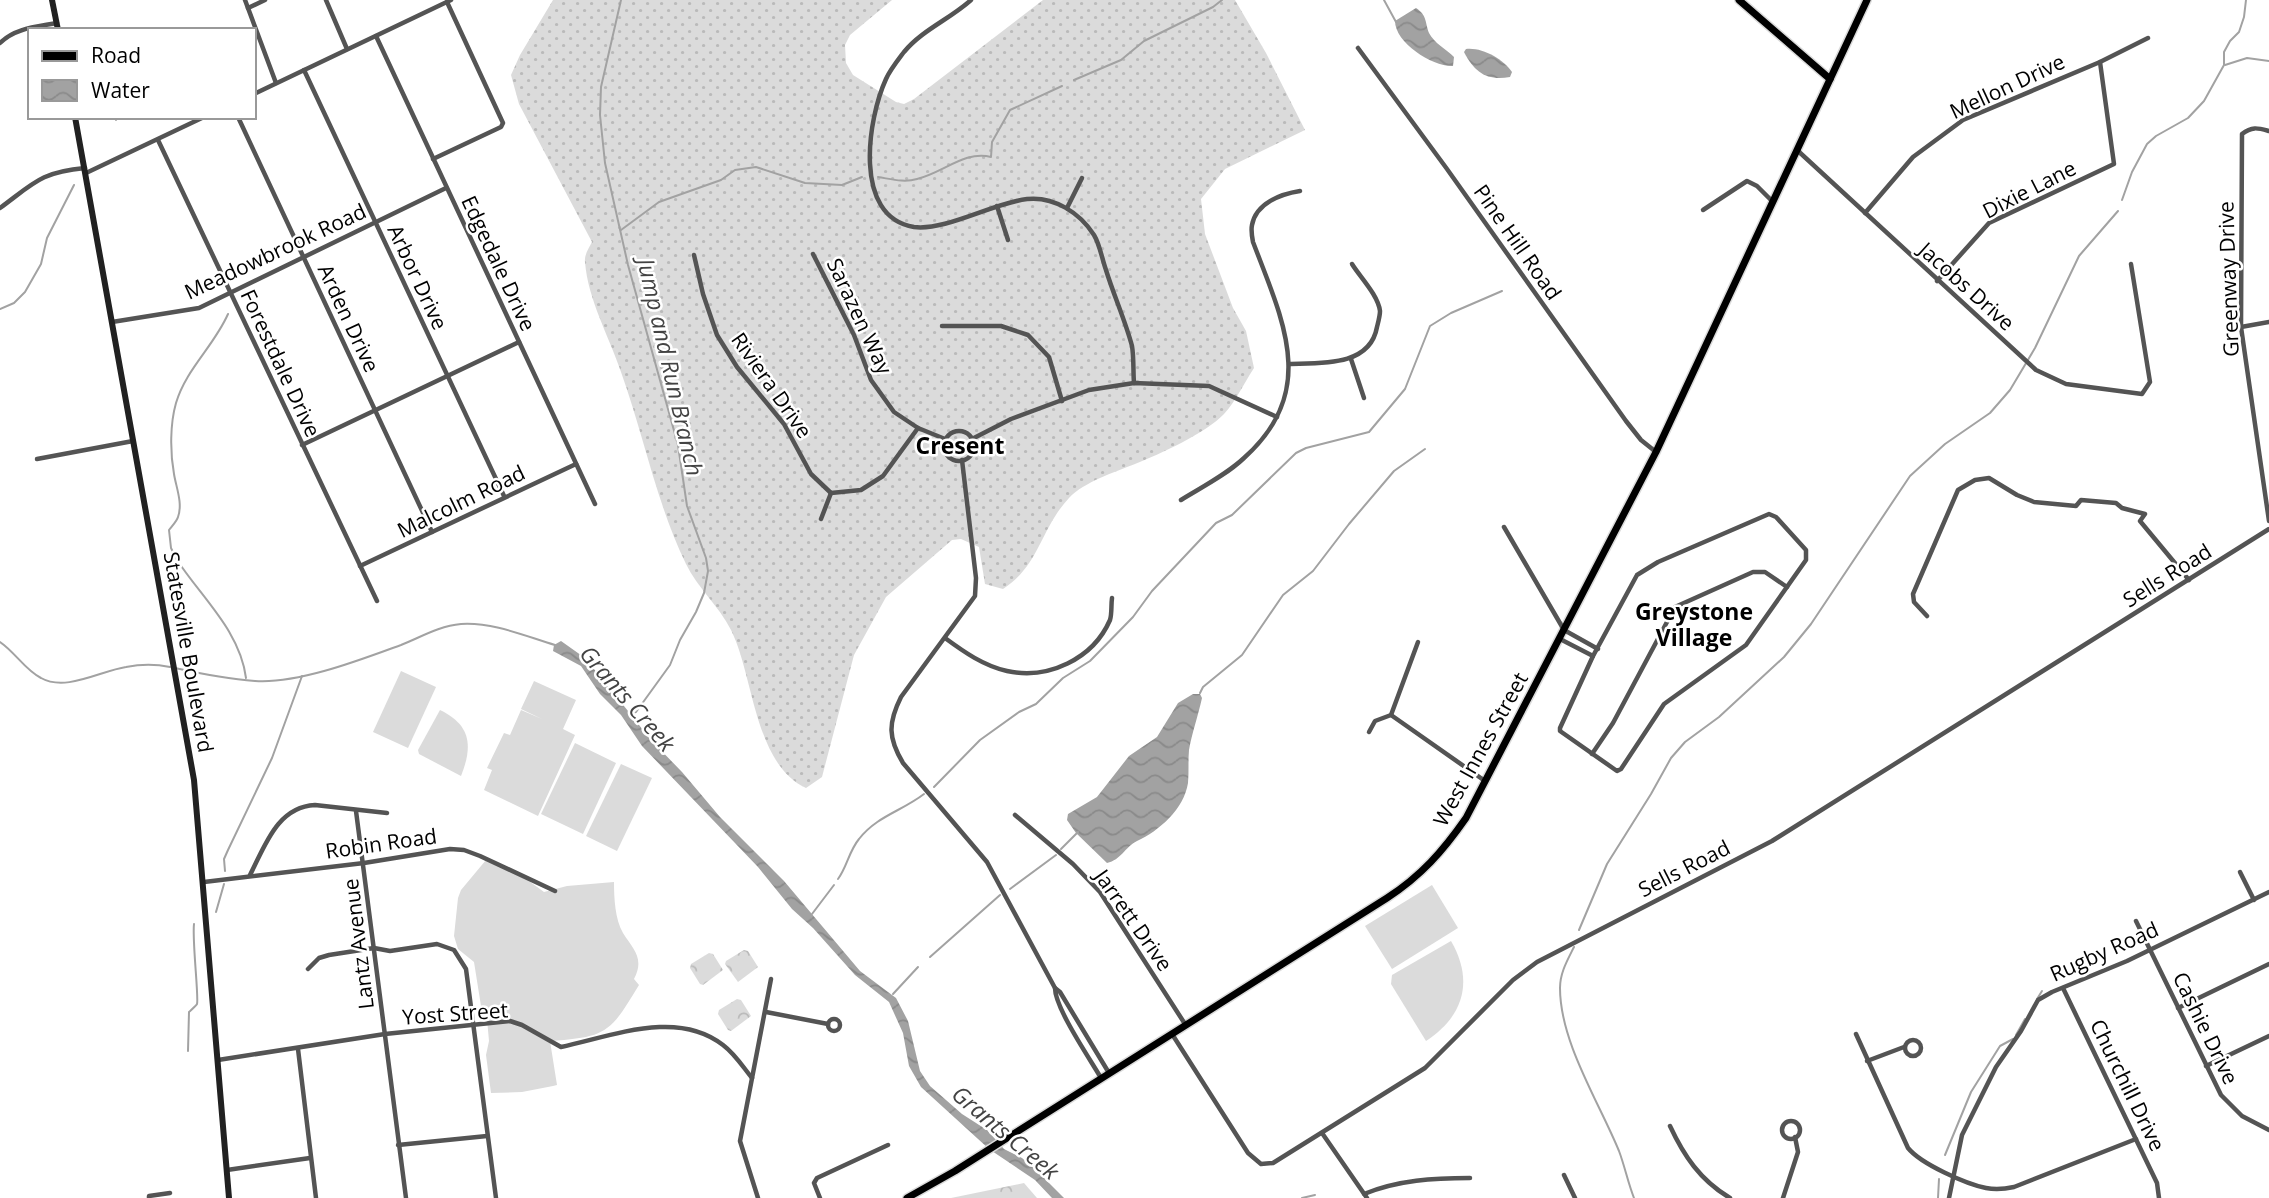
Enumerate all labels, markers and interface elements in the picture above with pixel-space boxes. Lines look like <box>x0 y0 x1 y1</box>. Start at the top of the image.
legend <box>28 28 256 119</box>
text: Road <box>91 41 141 69</box>
street label: Mellon Drive <box>1945 47 2069 125</box>
text: Water <box>91 76 150 104</box>
street label: Dixie Lane <box>1977 154 2081 224</box>
street label: Pine Hill Road <box>1468 179 1568 305</box>
street label: Edgedale Drive <box>455 191 543 335</box>
street label: Meadowbrook Road <box>180 197 370 305</box>
street label: Greenway Drive <box>2211 201 2245 357</box>
street label: Arbor Drive <box>381 220 455 334</box>
street label: Jacobs Drive <box>1912 234 2021 336</box>
water label: Jump and Run Branch <box>629 251 712 479</box>
street label: Sarazen Way <box>821 253 899 379</box>
street label: Arden Drive <box>312 259 386 377</box>
street label: Forestdale Drive <box>235 285 327 441</box>
street label: Riviera Drive <box>725 327 819 443</box>
district label: Cresent <box>916 429 1004 461</box>
street label: Malcolm Road <box>392 458 530 544</box>
street label: Sells Road <box>2117 537 2217 613</box>
street label: Statesville Boulevard <box>158 549 220 755</box>
district label: Greystone Village <box>1635 595 1753 653</box>
water label: Grants Creek <box>573 638 684 759</box>
street label: West Innes Street <box>1426 667 1534 831</box>
street label: Robin Road <box>323 821 439 865</box>
street label: Sells Road <box>1633 833 1735 903</box>
street label: Jarrett Drive <box>1088 862 1179 976</box>
street label: Lantz Avenue <box>336 877 380 1011</box>
street label: Rugby Road <box>2045 915 2163 987</box>
street label: Cashie Drive <box>2167 967 2245 1089</box>
street label: Yost Street <box>401 995 509 1031</box>
street label: Churchill Drive <box>2084 1014 2172 1156</box>
water label: Grants Creek <box>945 1078 1067 1187</box>

